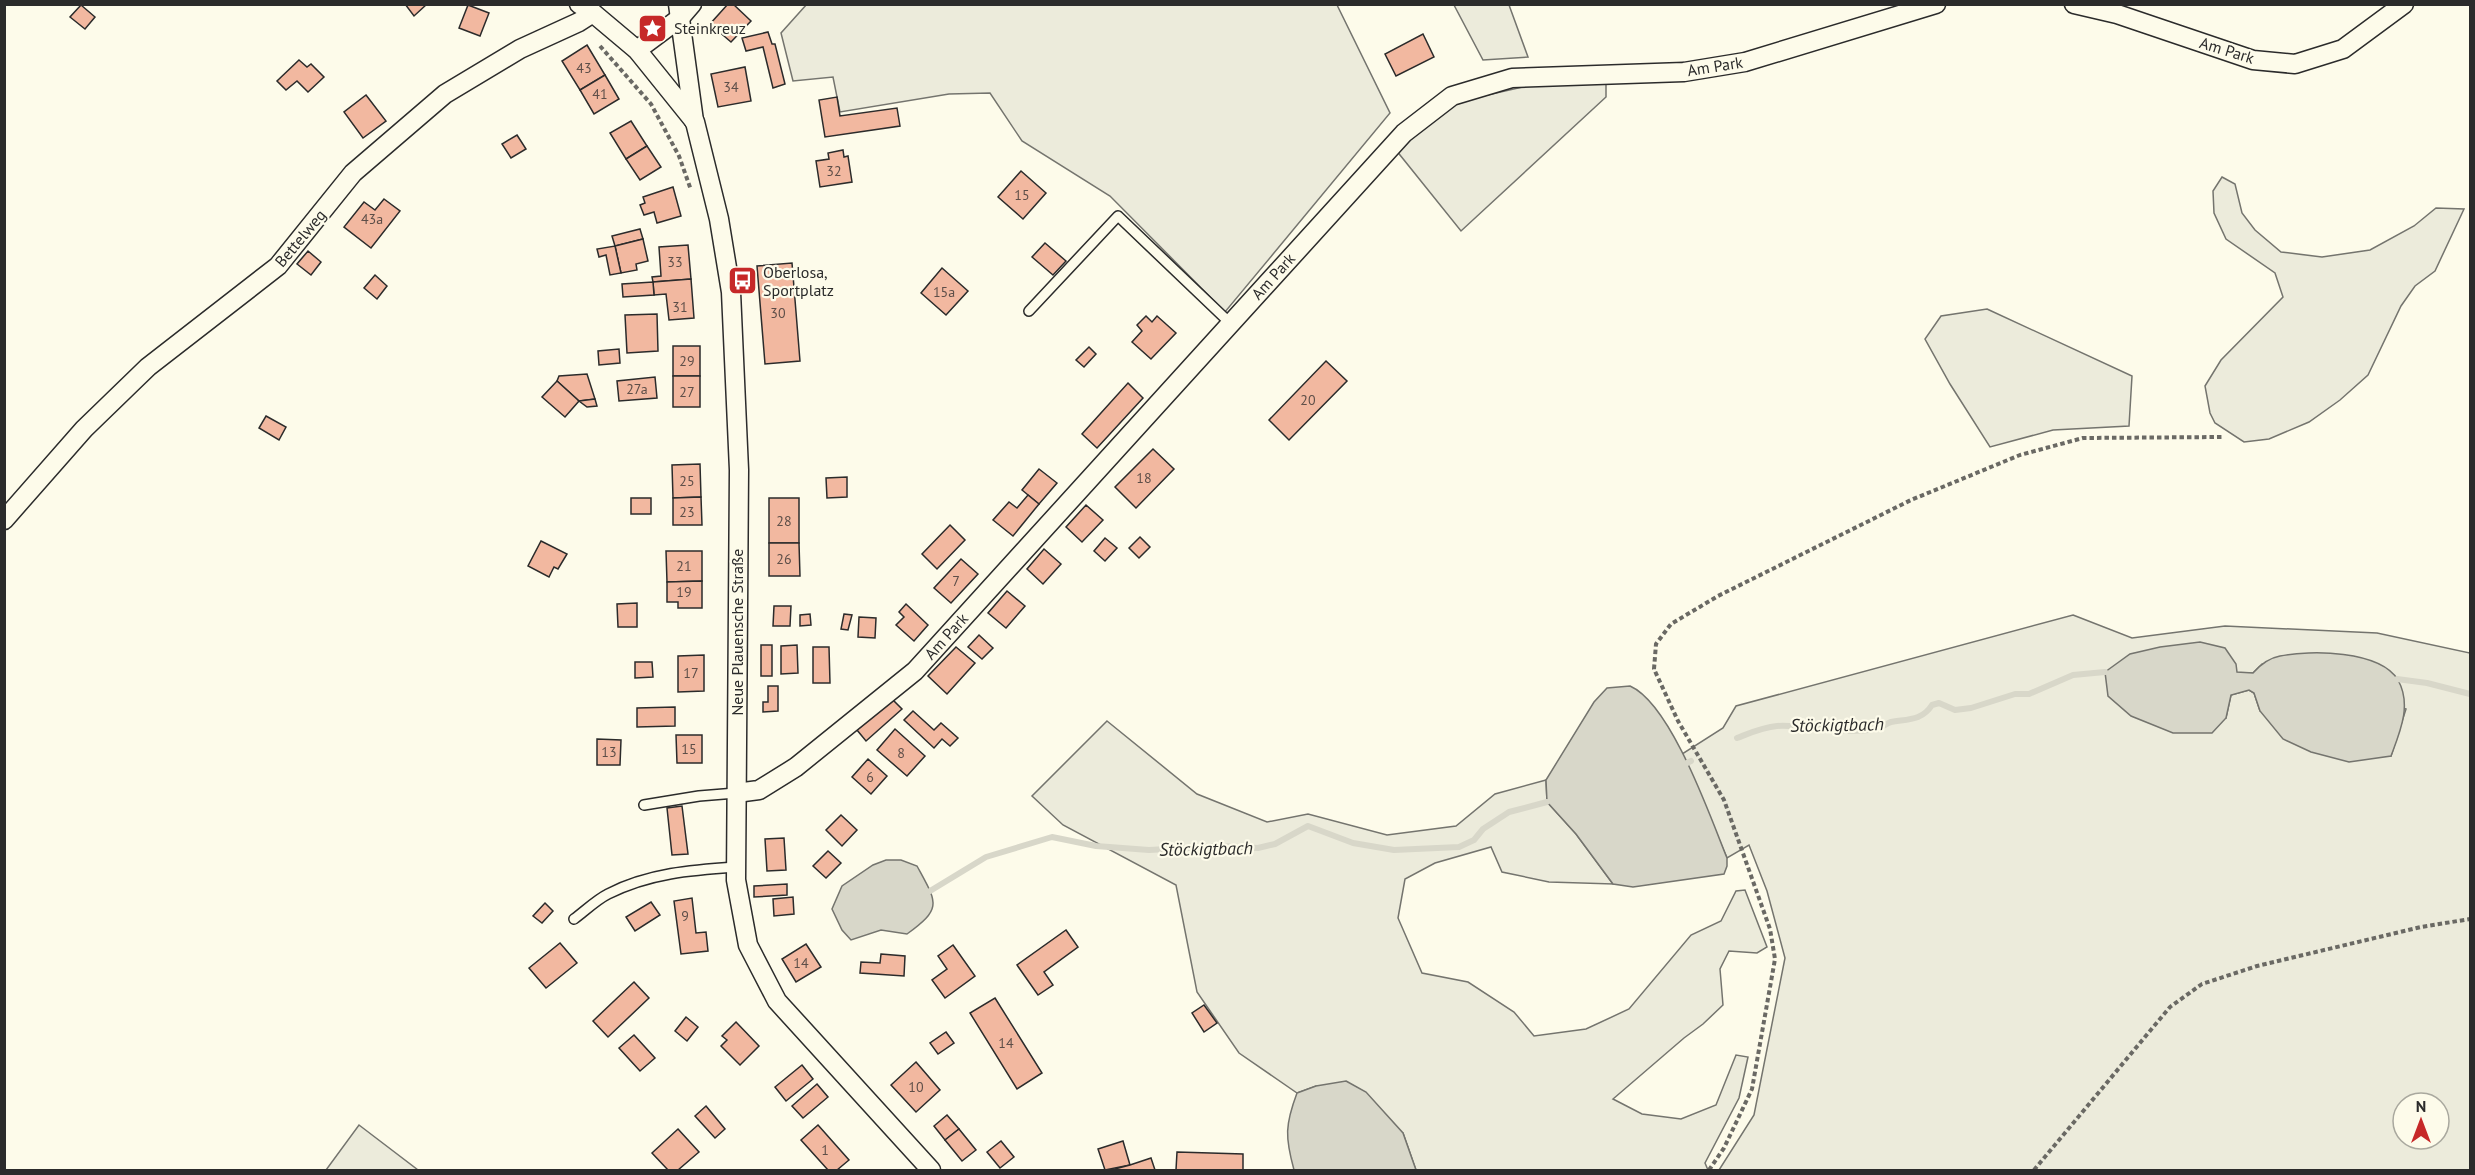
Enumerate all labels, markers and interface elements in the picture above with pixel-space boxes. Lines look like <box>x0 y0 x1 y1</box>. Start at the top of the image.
place icon: Steinkreuz <box>637 12 669 44</box>
place label: Steinkreuz <box>674 18 746 38</box>
street label: Am Park <box>2197 32 2257 68</box>
street label: Am Park <box>1686 52 1745 80</box>
house number: 43 <box>576 59 592 77</box>
house number: 34 <box>723 78 739 96</box>
house number: 41 <box>592 85 608 103</box>
house number: 32 <box>826 162 842 180</box>
house number: 15 <box>1014 186 1030 204</box>
street label: Bettelweg <box>270 205 330 271</box>
house number: 43a <box>361 210 383 228</box>
street label: Am Park <box>1247 248 1299 304</box>
house number: 33 <box>667 253 683 271</box>
place label: Oberlosa, Sportplatz <box>763 262 834 300</box>
bus stop icon: Oberlosa, Sportplatz <box>726 265 758 297</box>
house number: 15a <box>933 283 955 301</box>
house number: 31 <box>672 298 688 316</box>
house number: 30 <box>770 304 786 322</box>
house number: 29 <box>679 352 695 370</box>
house number: 27a <box>626 380 648 398</box>
house number: 27 <box>679 383 695 401</box>
house number: 20 <box>1300 391 1316 409</box>
house number: 18 <box>1136 469 1152 487</box>
house number: 25 <box>679 472 695 490</box>
house number: 23 <box>679 503 695 521</box>
house number: 28 <box>776 512 792 530</box>
street label: Neue Plauensche Straße <box>727 549 747 715</box>
house number: 26 <box>776 550 792 568</box>
house number: 21 <box>676 557 692 575</box>
house number: 7 <box>952 572 960 590</box>
house number: 19 <box>676 583 692 601</box>
street label: Am Park <box>920 608 972 664</box>
house number: 17 <box>683 664 699 682</box>
water label: Stöckigtbach <box>1790 712 1884 737</box>
house number: 15 <box>681 740 697 758</box>
house number: 13 <box>601 743 617 761</box>
house number: 8 <box>897 744 905 762</box>
house number: 6 <box>866 768 874 786</box>
water label: Stöckigtbach <box>1159 836 1253 861</box>
house number: 9 <box>681 907 689 925</box>
house number: 14 <box>793 954 809 972</box>
house number: 14 <box>998 1034 1014 1052</box>
house number: 10 <box>908 1078 924 1096</box>
north arrow <box>2391 1091 2451 1151</box>
text: N <box>2416 1096 2426 1116</box>
house number: 1 <box>821 1141 829 1159</box>

